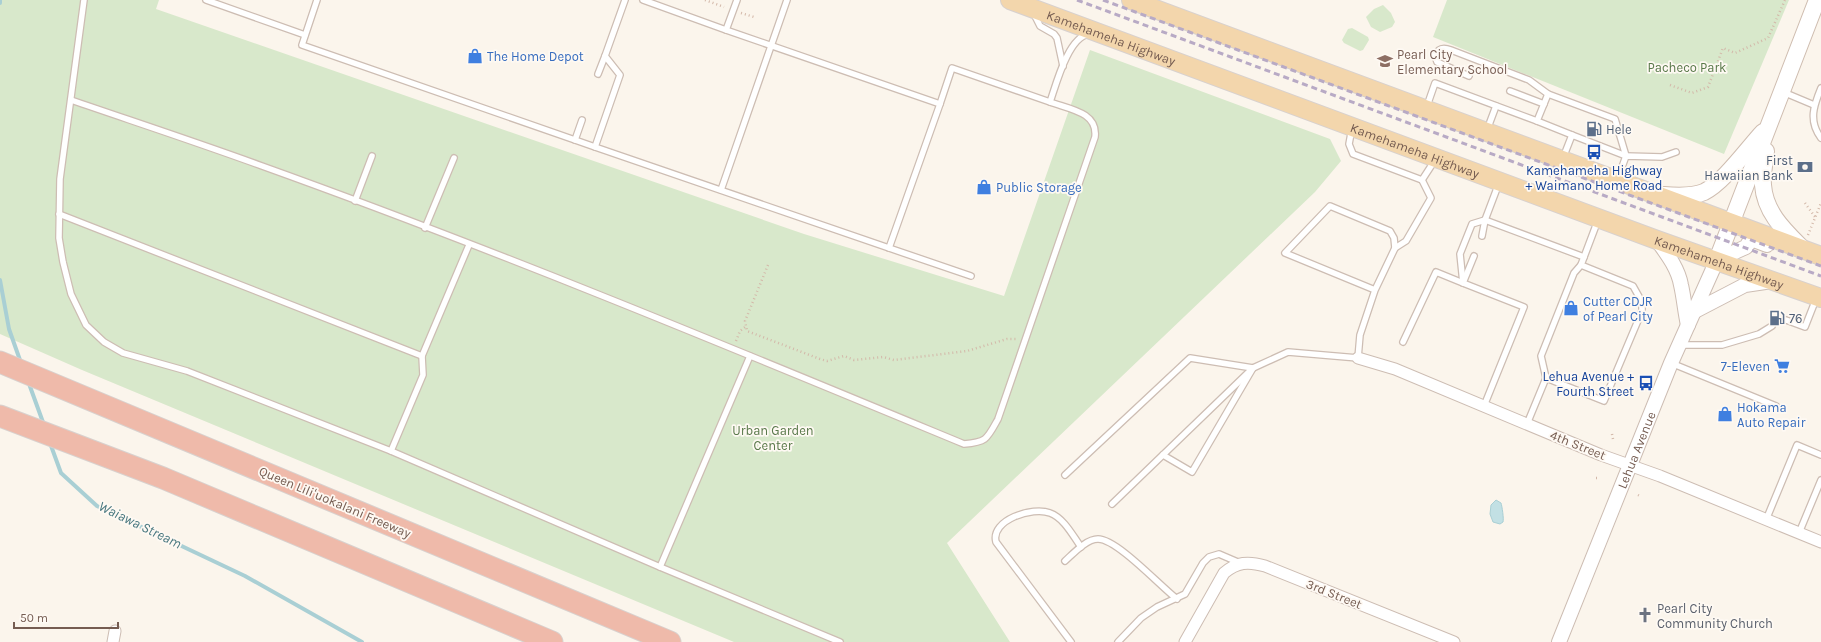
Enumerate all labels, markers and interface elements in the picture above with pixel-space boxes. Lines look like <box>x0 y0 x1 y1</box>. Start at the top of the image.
street label: Kamehameha Highway <box>1045 7 1178 68</box>
shop icon: The Home Depot <box>466 47 484 65</box>
place label: Pearl City Elementary School <box>1397 47 1507 77</box>
place label: The Home Depot <box>487 49 584 64</box>
school or university icon: Pearl City Elementary School <box>1376 52 1394 70</box>
park label: Pacheco Park <box>1648 60 1726 75</box>
street label: Kamehameha Highway <box>1348 119 1482 181</box>
fuel station icon: Hele <box>1585 120 1603 138</box>
place label: Hele <box>1606 122 1632 137</box>
bus stop icon: Kamehameha Highway + Waimano Home Road <box>1585 143 1603 161</box>
place label: First Hawaiian Bank <box>1704 153 1793 183</box>
bank icon: First Hawaiian Bank <box>1796 158 1814 176</box>
place label: Kamehameha Highway + Waimano Home Road <box>1525 163 1663 193</box>
shop icon: Public Storage <box>975 178 993 196</box>
place label: Public Storage <box>996 180 1082 195</box>
street label: Kamehameha Highway <box>1652 232 1786 292</box>
place label: Cutter CDJR of Pearl City <box>1583 294 1653 324</box>
shop icon: Cutter CDJR of Pearl City <box>1562 299 1580 317</box>
fuel station icon: 76 <box>1768 309 1786 327</box>
place label: 76 <box>1789 311 1803 326</box>
supermarket icon: 7-Eleven <box>1773 357 1791 375</box>
place label: 7-Eleven <box>1721 359 1770 374</box>
place label: Lehua Avenue + Fourth Street <box>1543 369 1634 399</box>
bus stop icon: Lehua Avenue + Fourth Street <box>1637 374 1655 392</box>
place label: Hokama Auto Repair <box>1737 400 1806 430</box>
shop icon: Hokama Auto Repair <box>1716 405 1734 423</box>
street label: Lehua Avenue <box>1614 409 1658 491</box>
park label: Urban Garden Center <box>732 423 814 453</box>
street label: 4th Street <box>1548 427 1608 463</box>
street label: Queen Liliʻuokalani Freeway <box>257 463 413 541</box>
water label: Waiawa Stream <box>96 498 185 553</box>
street label: 3rd Street <box>1304 576 1364 612</box>
place label: Pearl City Community Church <box>1657 601 1773 631</box>
scale bar <box>14 604 118 630</box>
church icon: Pearl City Community Church <box>1636 606 1654 624</box>
text: 50 m <box>20 611 48 625</box>

